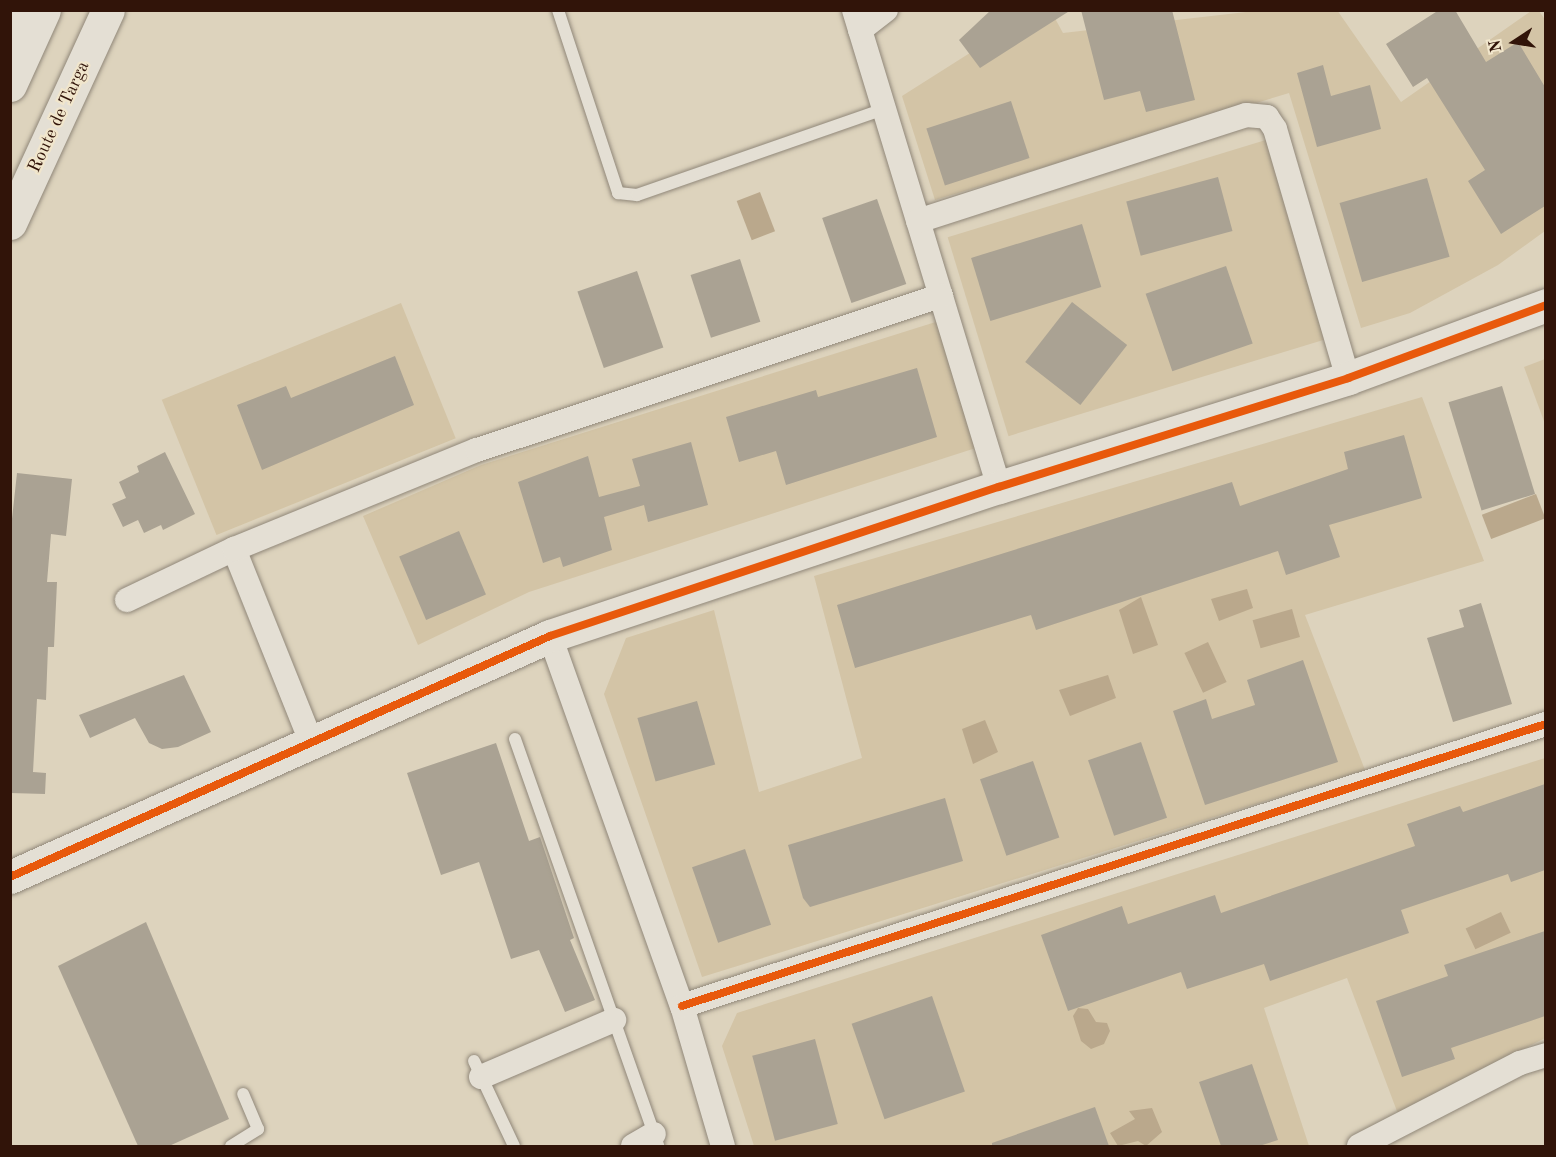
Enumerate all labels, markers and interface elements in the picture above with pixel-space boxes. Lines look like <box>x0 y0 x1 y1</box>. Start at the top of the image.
north arrow <box>1484 12 1544 72</box>
text: N <box>1487 38 1505 53</box>
street label: Route de Targa <box>24 58 94 176</box>

